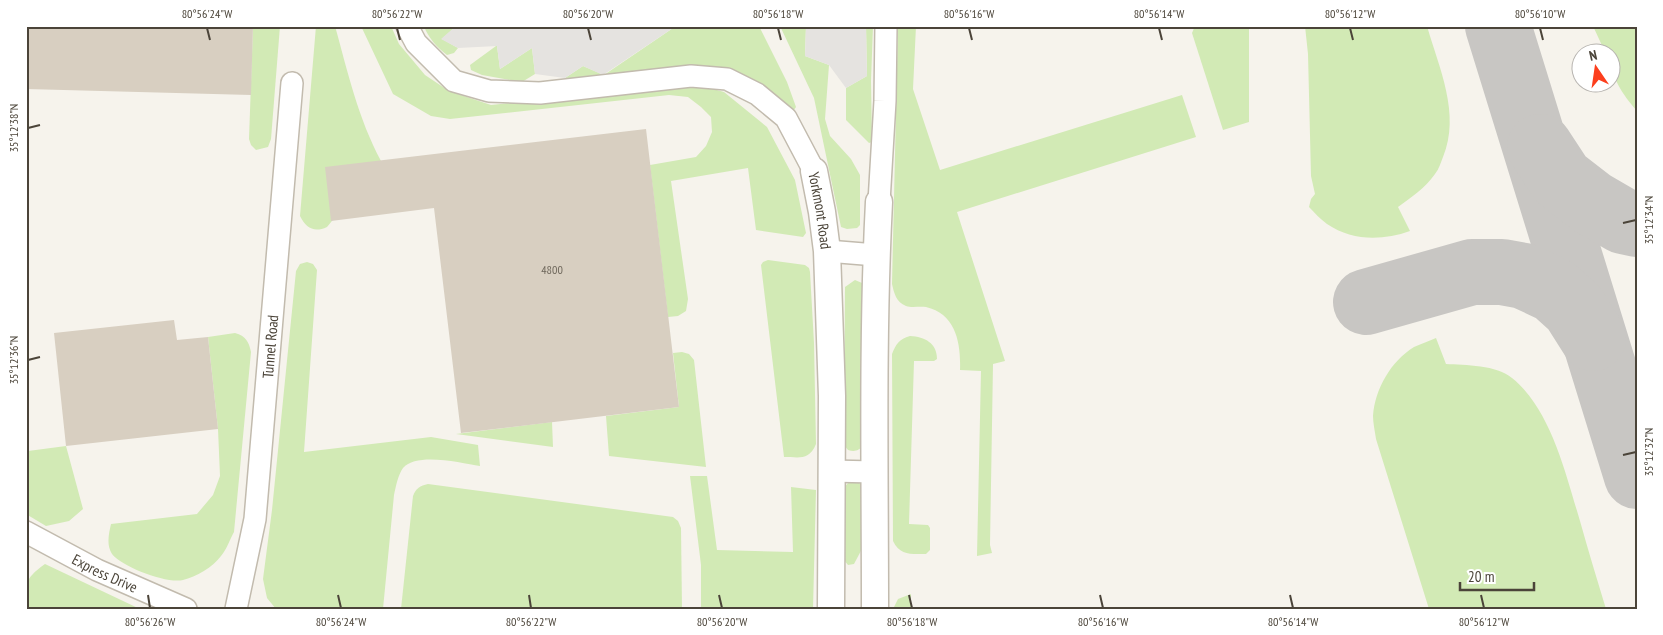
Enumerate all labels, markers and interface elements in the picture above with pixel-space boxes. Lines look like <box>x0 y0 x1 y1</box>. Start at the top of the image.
text: 80°56'24"W <box>182 6 232 21</box>
text: 80°56'22"W <box>372 6 422 21</box>
text: 80°56'20"W <box>563 6 613 21</box>
text: 80°56'18"W <box>753 6 803 21</box>
text: 80°56'16"W <box>944 6 994 21</box>
text: 80°56'14"W <box>1134 6 1184 21</box>
text: 80°56'12"W <box>1325 6 1375 21</box>
text: 80°56'10"W <box>1515 6 1565 21</box>
north arrow <box>1570 42 1620 92</box>
text: N <box>1587 46 1599 65</box>
text: 35°12'38"N <box>6 104 21 152</box>
street label: Yorkmont Road <box>805 170 836 250</box>
text: 35°12'34"N <box>1641 196 1656 244</box>
house number: 4800 <box>541 262 563 277</box>
street label: Tunnel Road <box>257 314 282 379</box>
text: 35°12'36"N <box>6 336 21 384</box>
text: 35°12'32"N <box>1641 428 1656 476</box>
street label: Express Drive <box>69 549 141 596</box>
scale bar <box>1460 560 1534 592</box>
text: 20 m <box>1468 567 1494 586</box>
text: 80°56'26"W <box>125 614 175 629</box>
text: 80°56'24"W <box>316 614 366 629</box>
text: 80°56'22"W <box>506 614 556 629</box>
text: 80°56'20"W <box>697 614 747 629</box>
text: 80°56'18"W <box>887 614 937 629</box>
text: 80°56'16"W <box>1078 614 1128 629</box>
text: 80°56'14"W <box>1268 614 1318 629</box>
text: 80°56'12"W <box>1459 614 1509 629</box>

